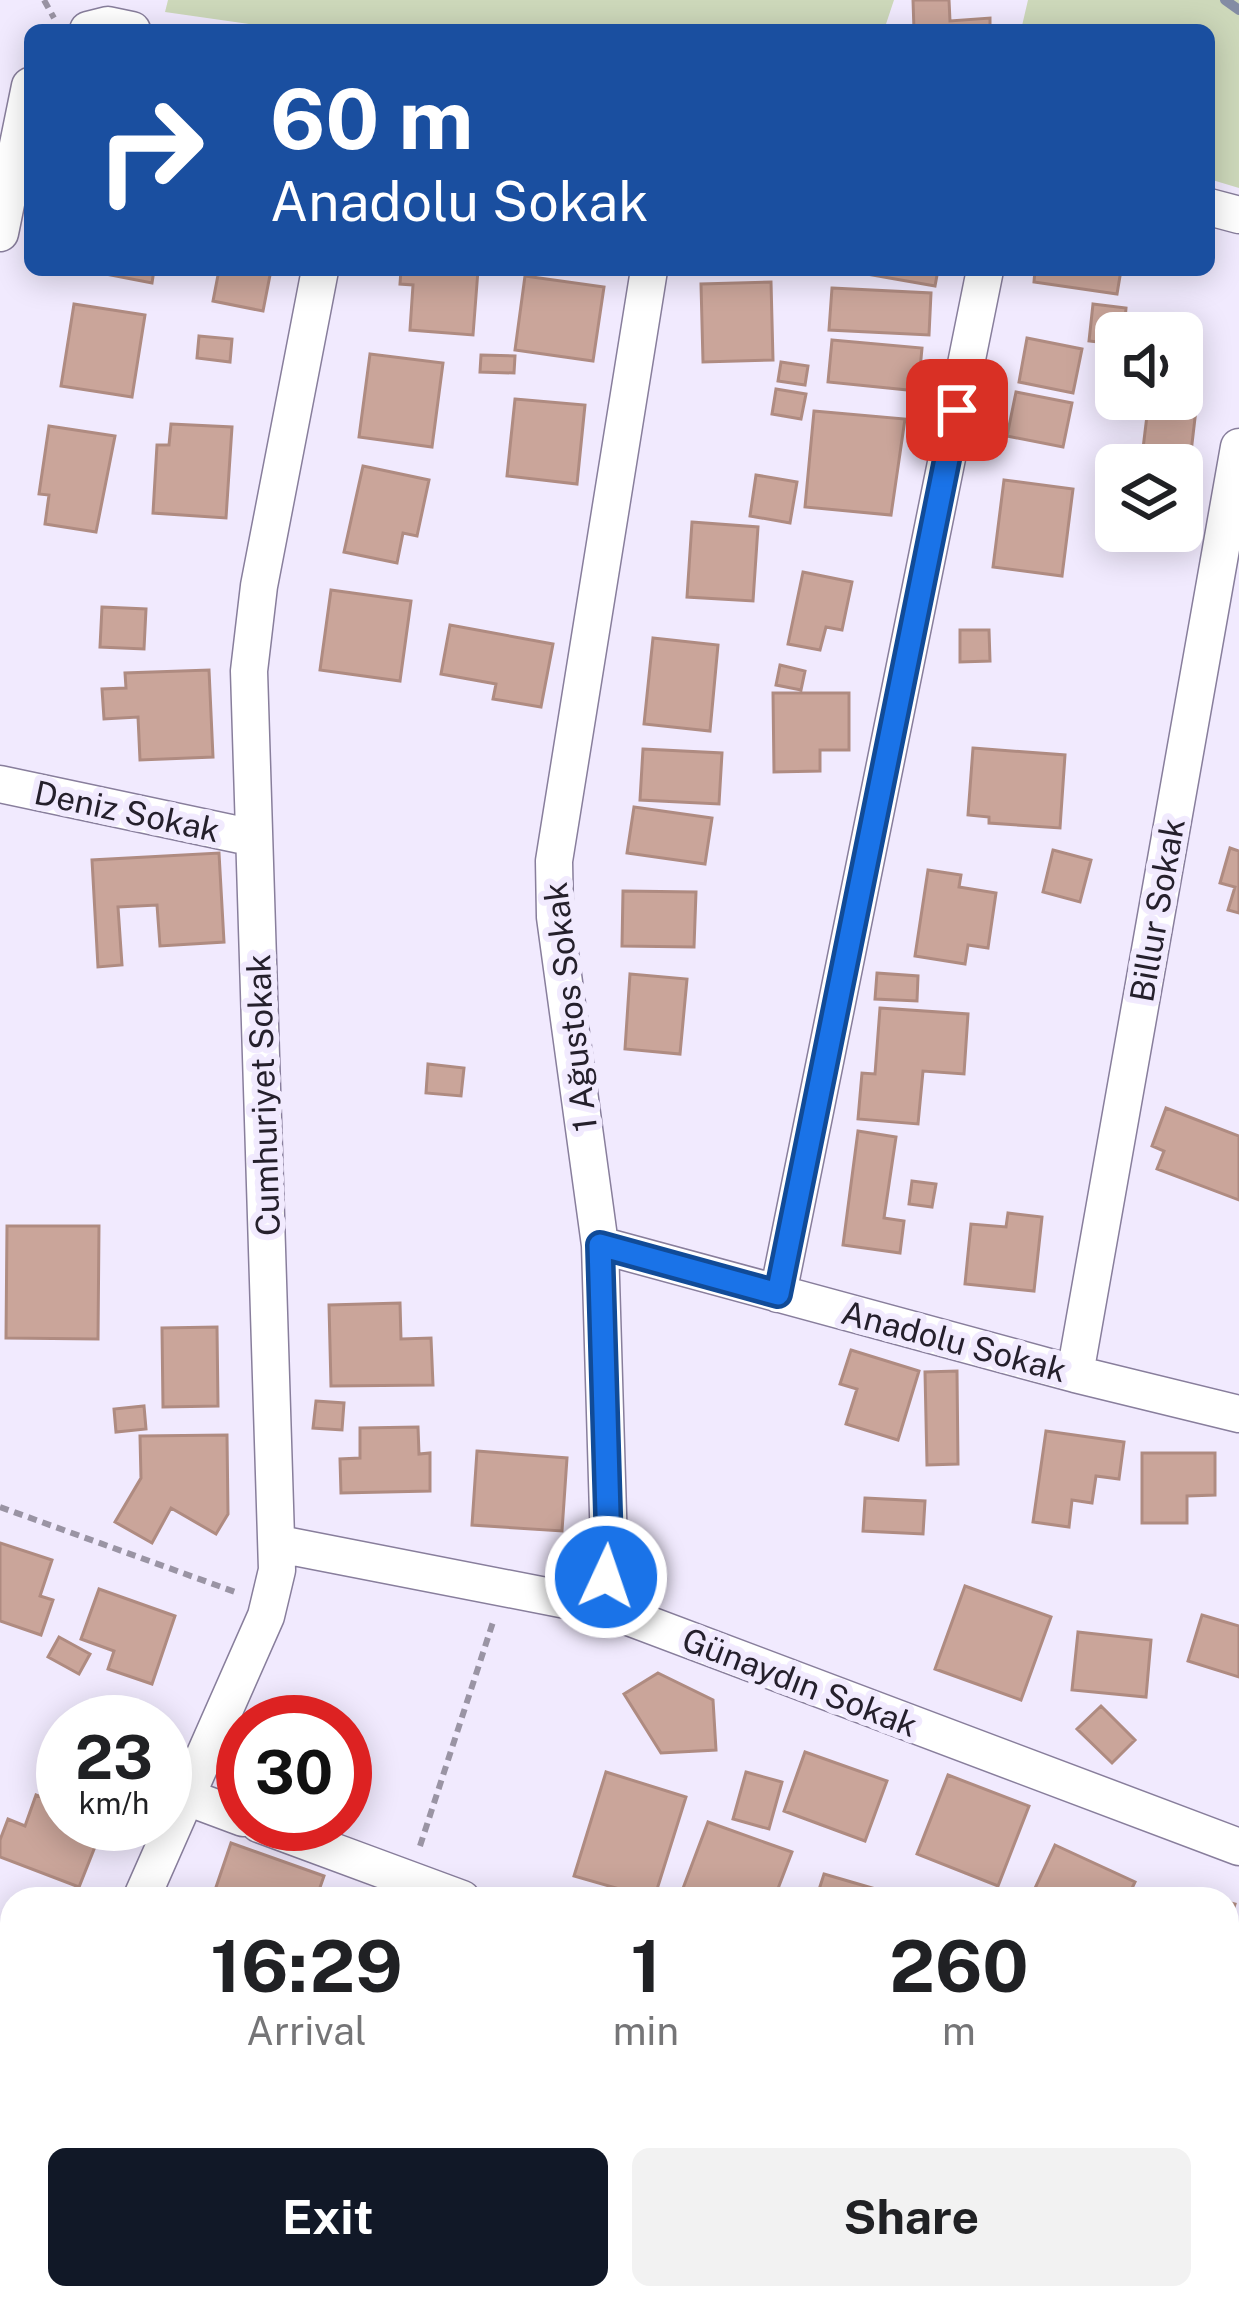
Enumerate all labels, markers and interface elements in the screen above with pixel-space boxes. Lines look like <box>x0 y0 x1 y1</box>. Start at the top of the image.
text: 60 m <box>270 69 474 168</box>
icon: right <box>72 72 228 228</box>
text: Anadolu Sokak <box>270 170 648 233</box>
map controls <box>1095 312 1203 552</box>
button: sound <box>1095 312 1203 420</box>
pin <box>906 359 1008 461</box>
icon: arrive <box>924 377 990 443</box>
button: layers <box>1095 444 1203 552</box>
street label: Deniz Sokak <box>31 773 223 849</box>
street label: Billur Sokak <box>1122 815 1192 1005</box>
street label: 1 Ağustos Sokak <box>536 880 604 1134</box>
street label: Cumhuriyet Sokak <box>239 953 287 1237</box>
street label: Anadolu Sokak <box>837 1293 1071 1389</box>
position arrow <box>543 1514 669 1640</box>
street label: Günaydın Sokak <box>677 1620 923 1744</box>
speed limit sign: 30 <box>216 1695 372 1851</box>
text: 23 <box>75 1722 153 1793</box>
text: km/h <box>79 1785 149 1821</box>
text: 16:29 <box>210 1924 403 2008</box>
text: 1 <box>631 1924 661 2008</box>
text: 260 <box>889 1924 1029 2008</box>
text: Arrival <box>246 2008 367 2054</box>
text: min <box>613 2008 679 2054</box>
text: m <box>942 2008 976 2054</box>
button: Exit <box>48 2148 608 2286</box>
button: Share <box>632 2148 1191 2286</box>

